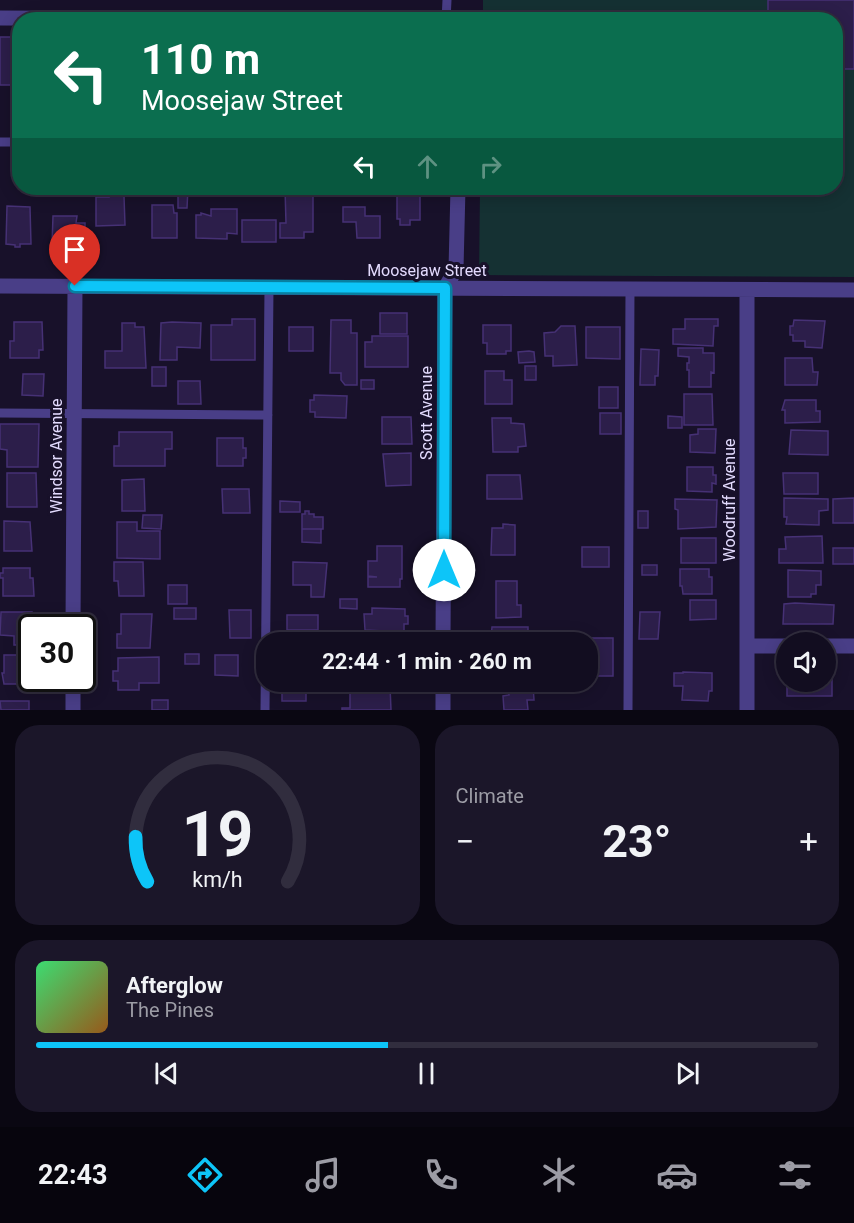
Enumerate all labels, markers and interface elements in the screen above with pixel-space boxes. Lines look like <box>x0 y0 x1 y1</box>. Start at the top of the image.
text: 110 m <box>141 35 260 84</box>
icon: left <box>42 36 120 114</box>
text: Moosejaw Street <box>141 85 343 117</box>
icon: left <box>348 150 381 183</box>
icon: ahead <box>411 150 444 183</box>
icon: right <box>474 150 507 183</box>
pin <box>49 224 100 286</box>
icon: arrive <box>58 233 91 266</box>
street label: Moosejaw Street <box>367 261 487 280</box>
street label: Scott Avenue <box>417 366 436 460</box>
street label: Windsor Avenue <box>47 398 66 514</box>
street label: Woodruff Avenue <box>720 439 739 561</box>
position arrow <box>412 538 476 602</box>
speed limit sign: 30 <box>18 614 96 692</box>
map controls <box>776 632 836 692</box>
button: sound <box>776 632 836 692</box>
text: 22:44 · 1 min · 260 m <box>322 649 532 674</box>
text: Climate <box>456 784 524 808</box>
text: 19 <box>181 798 253 871</box>
text: 23° <box>602 815 671 868</box>
text: − <box>456 822 474 861</box>
text: + <box>799 822 818 861</box>
text: km/h <box>192 867 242 892</box>
text: Afterglow <box>126 973 223 998</box>
text: The Pines <box>126 998 214 1022</box>
icon: previous <box>150 1057 183 1090</box>
icon: pause <box>410 1057 443 1090</box>
icon: next <box>671 1057 704 1090</box>
icon: directions <box>184 1154 226 1196</box>
icon: music <box>302 1154 344 1196</box>
icon: phone <box>420 1154 462 1196</box>
icon: climate <box>538 1154 580 1196</box>
icon: car <box>656 1154 698 1196</box>
icon: filters <box>774 1154 816 1196</box>
text: 22:43 <box>38 1159 108 1191</box>

